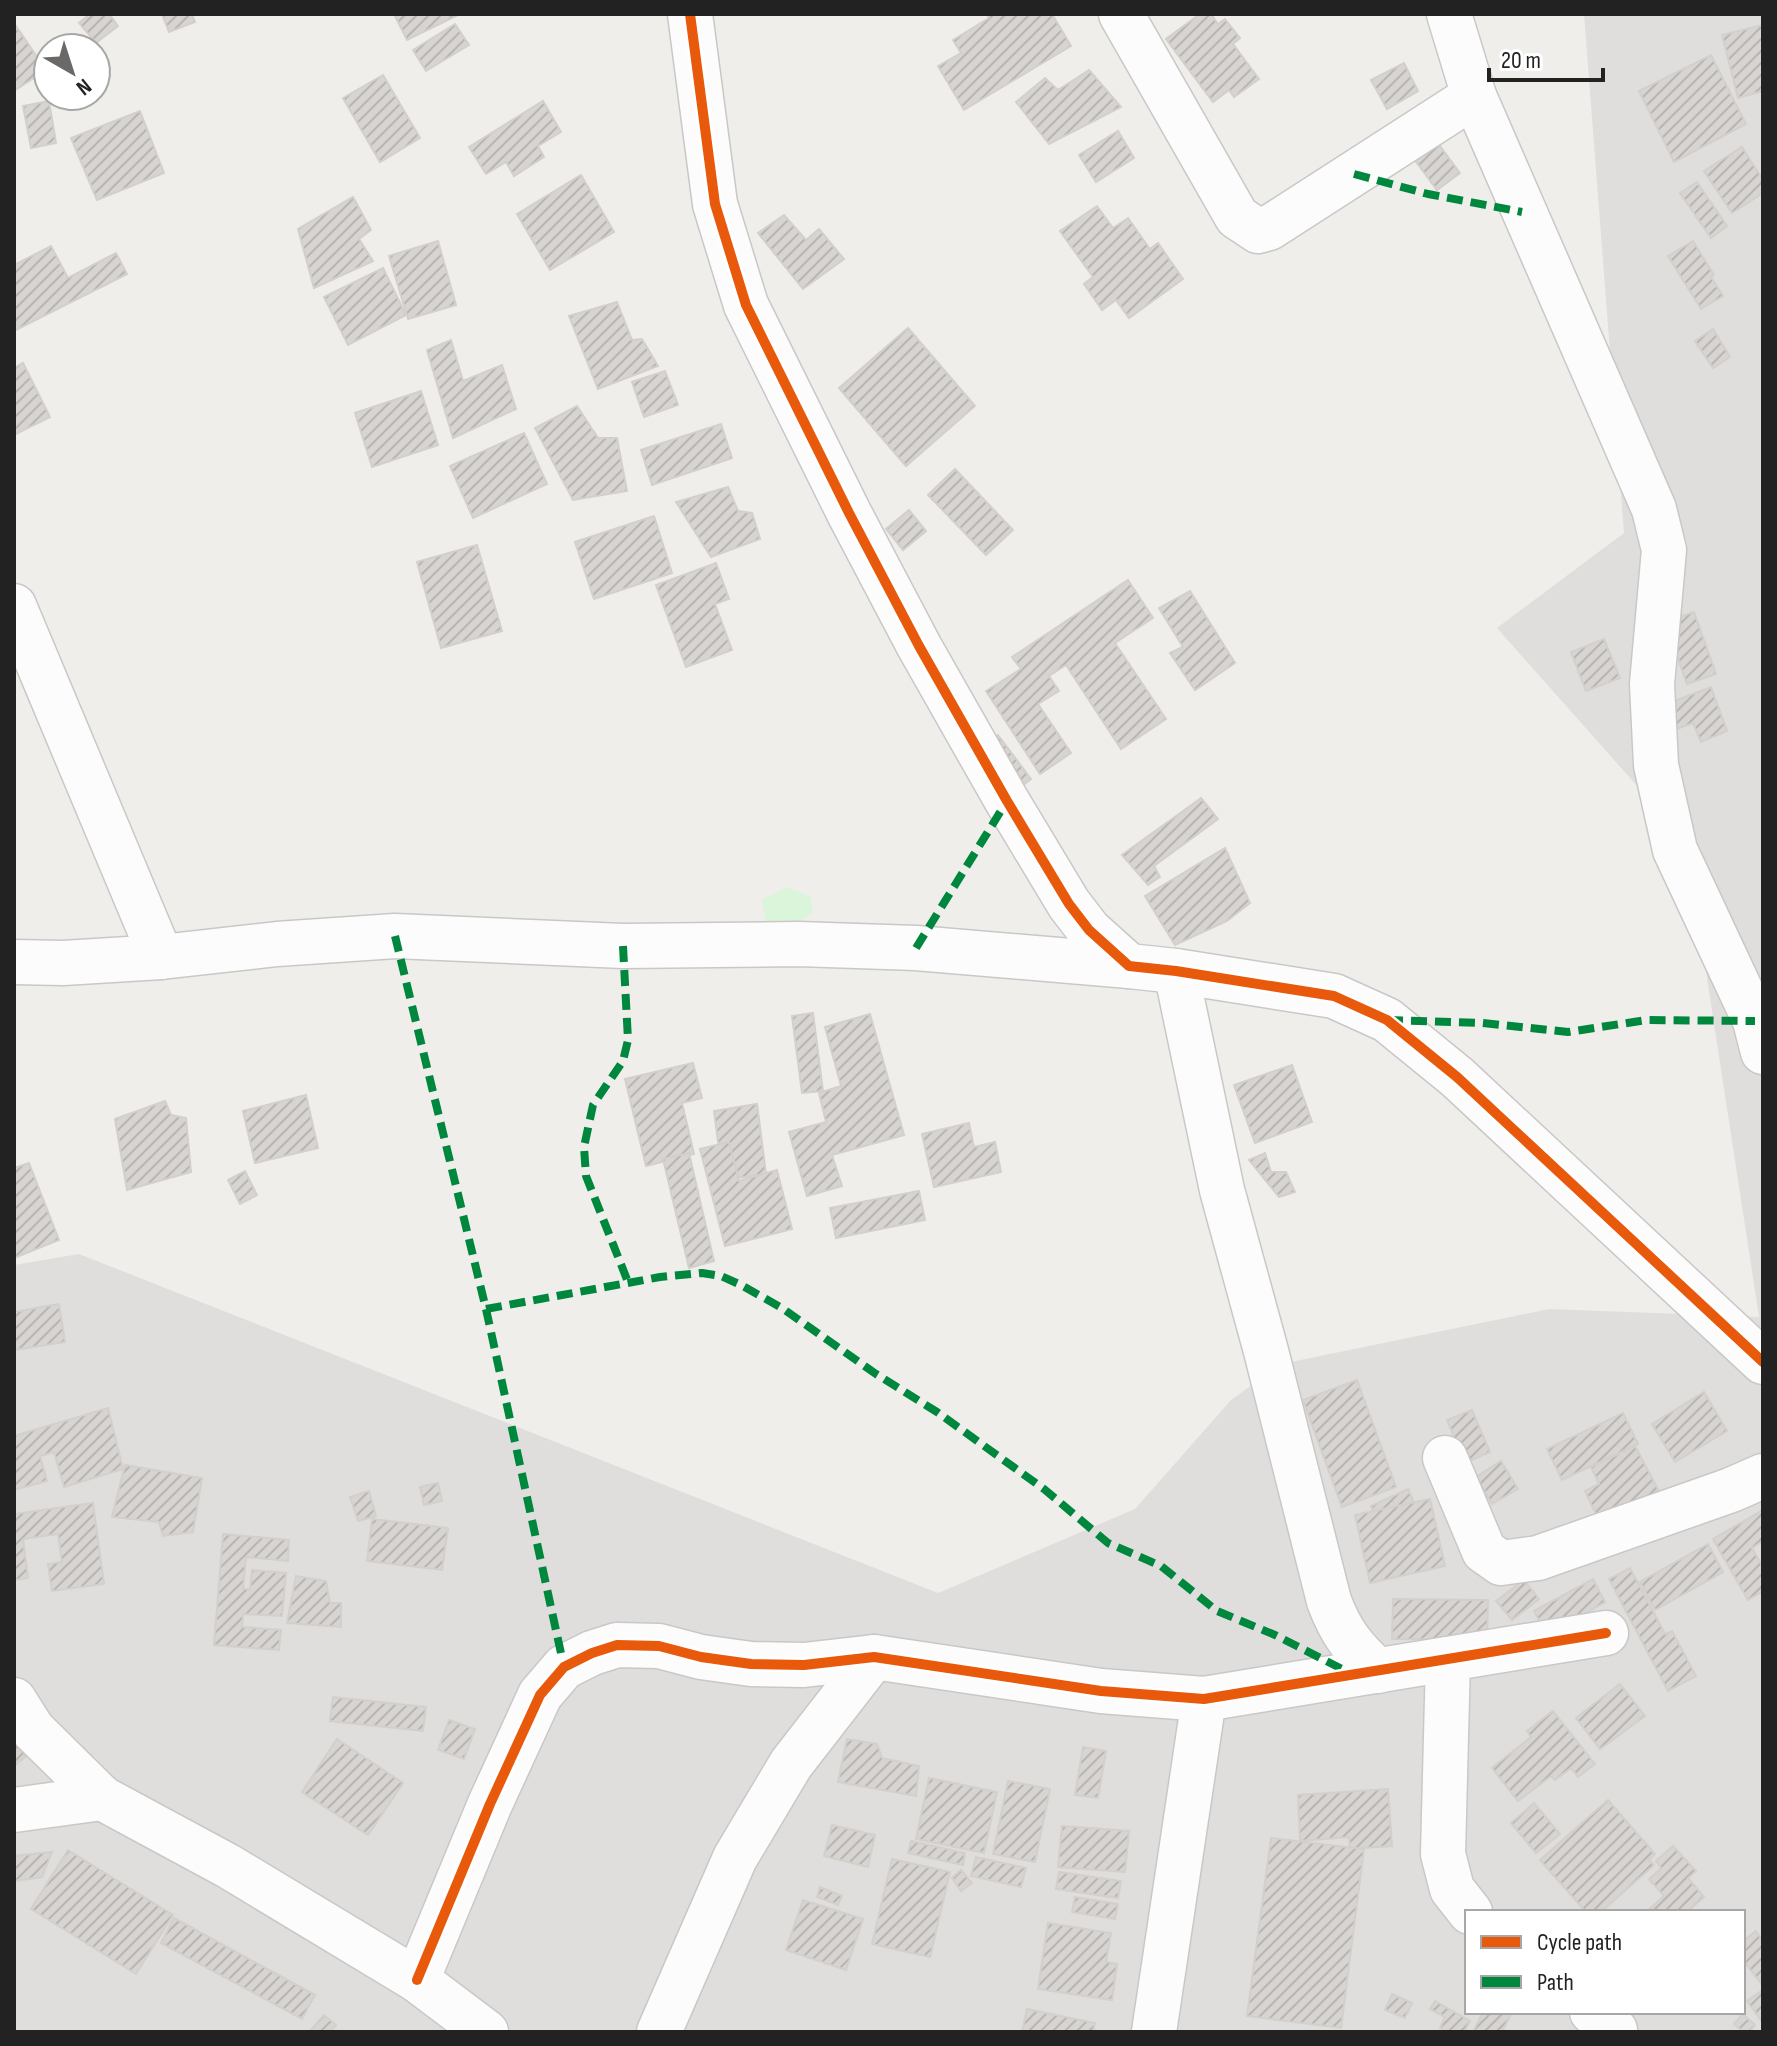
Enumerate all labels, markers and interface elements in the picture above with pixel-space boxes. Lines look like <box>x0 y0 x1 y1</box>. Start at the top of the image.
north arrow <box>32 32 112 112</box>
scale bar <box>1489 32 1603 82</box>
text: 20 m <box>1501 46 1541 75</box>
text: N <box>71 72 97 101</box>
legend <box>1465 1910 1745 2014</box>
text: Cycle path <box>1537 1928 1622 1957</box>
text: Path <box>1537 1968 1574 1997</box>

